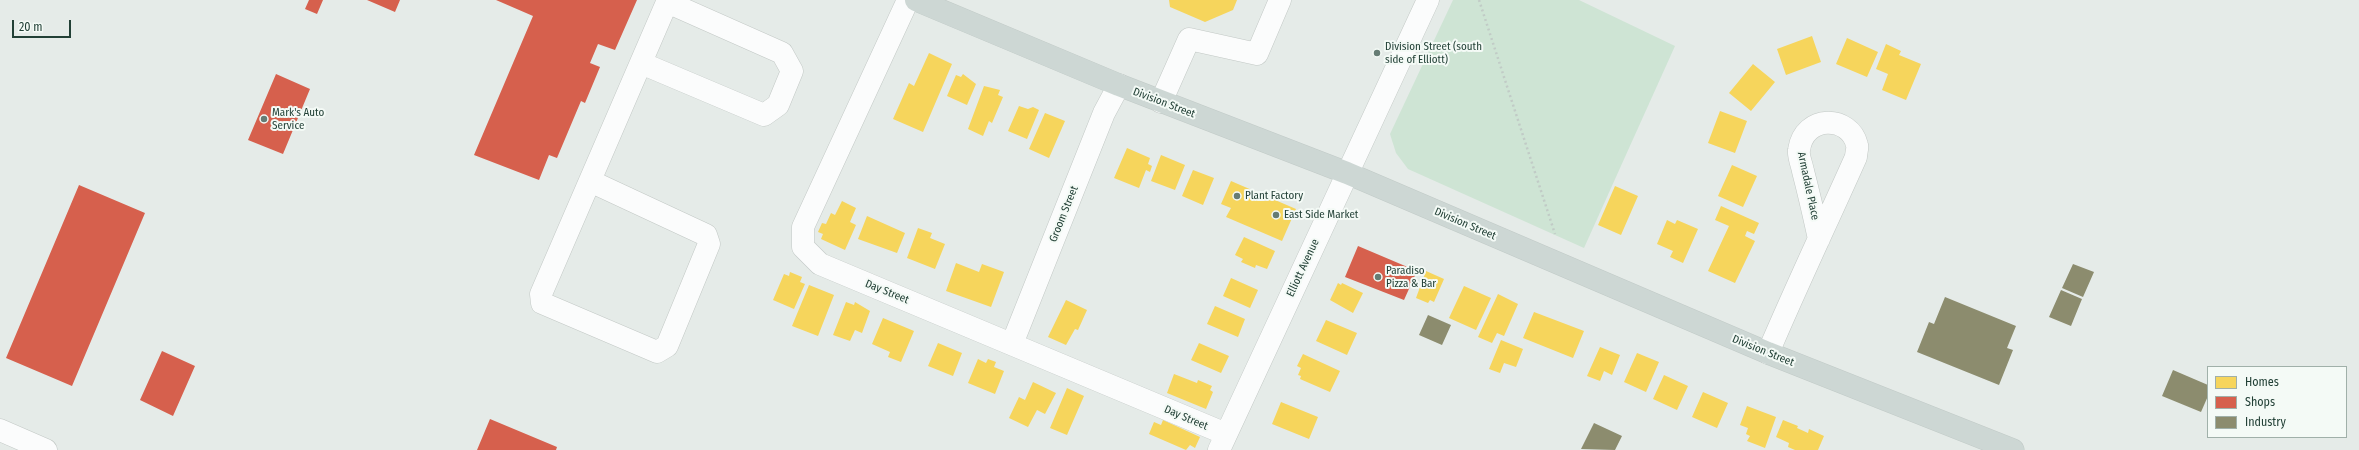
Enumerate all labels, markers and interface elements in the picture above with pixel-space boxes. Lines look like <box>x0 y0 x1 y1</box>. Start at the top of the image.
scale bar <box>14 12 73 38</box>
text: 20 m <box>19 20 43 34</box>
place label: Division Street (south side of Elliott) <box>1385 40 1482 66</box>
marker: Division Street (south side of Elliott) <box>1372 48 1382 58</box>
street label: Division Street <box>1131 85 1197 121</box>
place label: Mark's Auto Service <box>272 106 324 132</box>
marker: Mark's Auto Service <box>259 114 269 124</box>
street label: Armadale Place <box>1794 151 1822 221</box>
street label: Groom Street <box>1047 184 1081 244</box>
place label: Plant Factory <box>1245 189 1303 203</box>
marker: Plant Factory <box>1232 191 1242 201</box>
street label: Division Street <box>1432 205 1498 243</box>
place label: East Side Market <box>1284 208 1358 222</box>
marker: East Side Market <box>1271 210 1281 220</box>
street label: Elliott Avenue <box>1284 237 1322 299</box>
place label: Paradiso Pizza & Bar <box>1386 264 1436 290</box>
marker: Paradiso Pizza & Bar <box>1373 272 1383 282</box>
street label: Day Street <box>863 277 911 307</box>
street label: Division Street <box>1730 333 1796 369</box>
legend <box>2207 366 2347 438</box>
text: Homes <box>2245 375 2279 389</box>
text: Shops <box>2245 395 2275 409</box>
street label: Day Street <box>1162 403 1210 433</box>
text: Industry <box>2245 415 2286 429</box>

